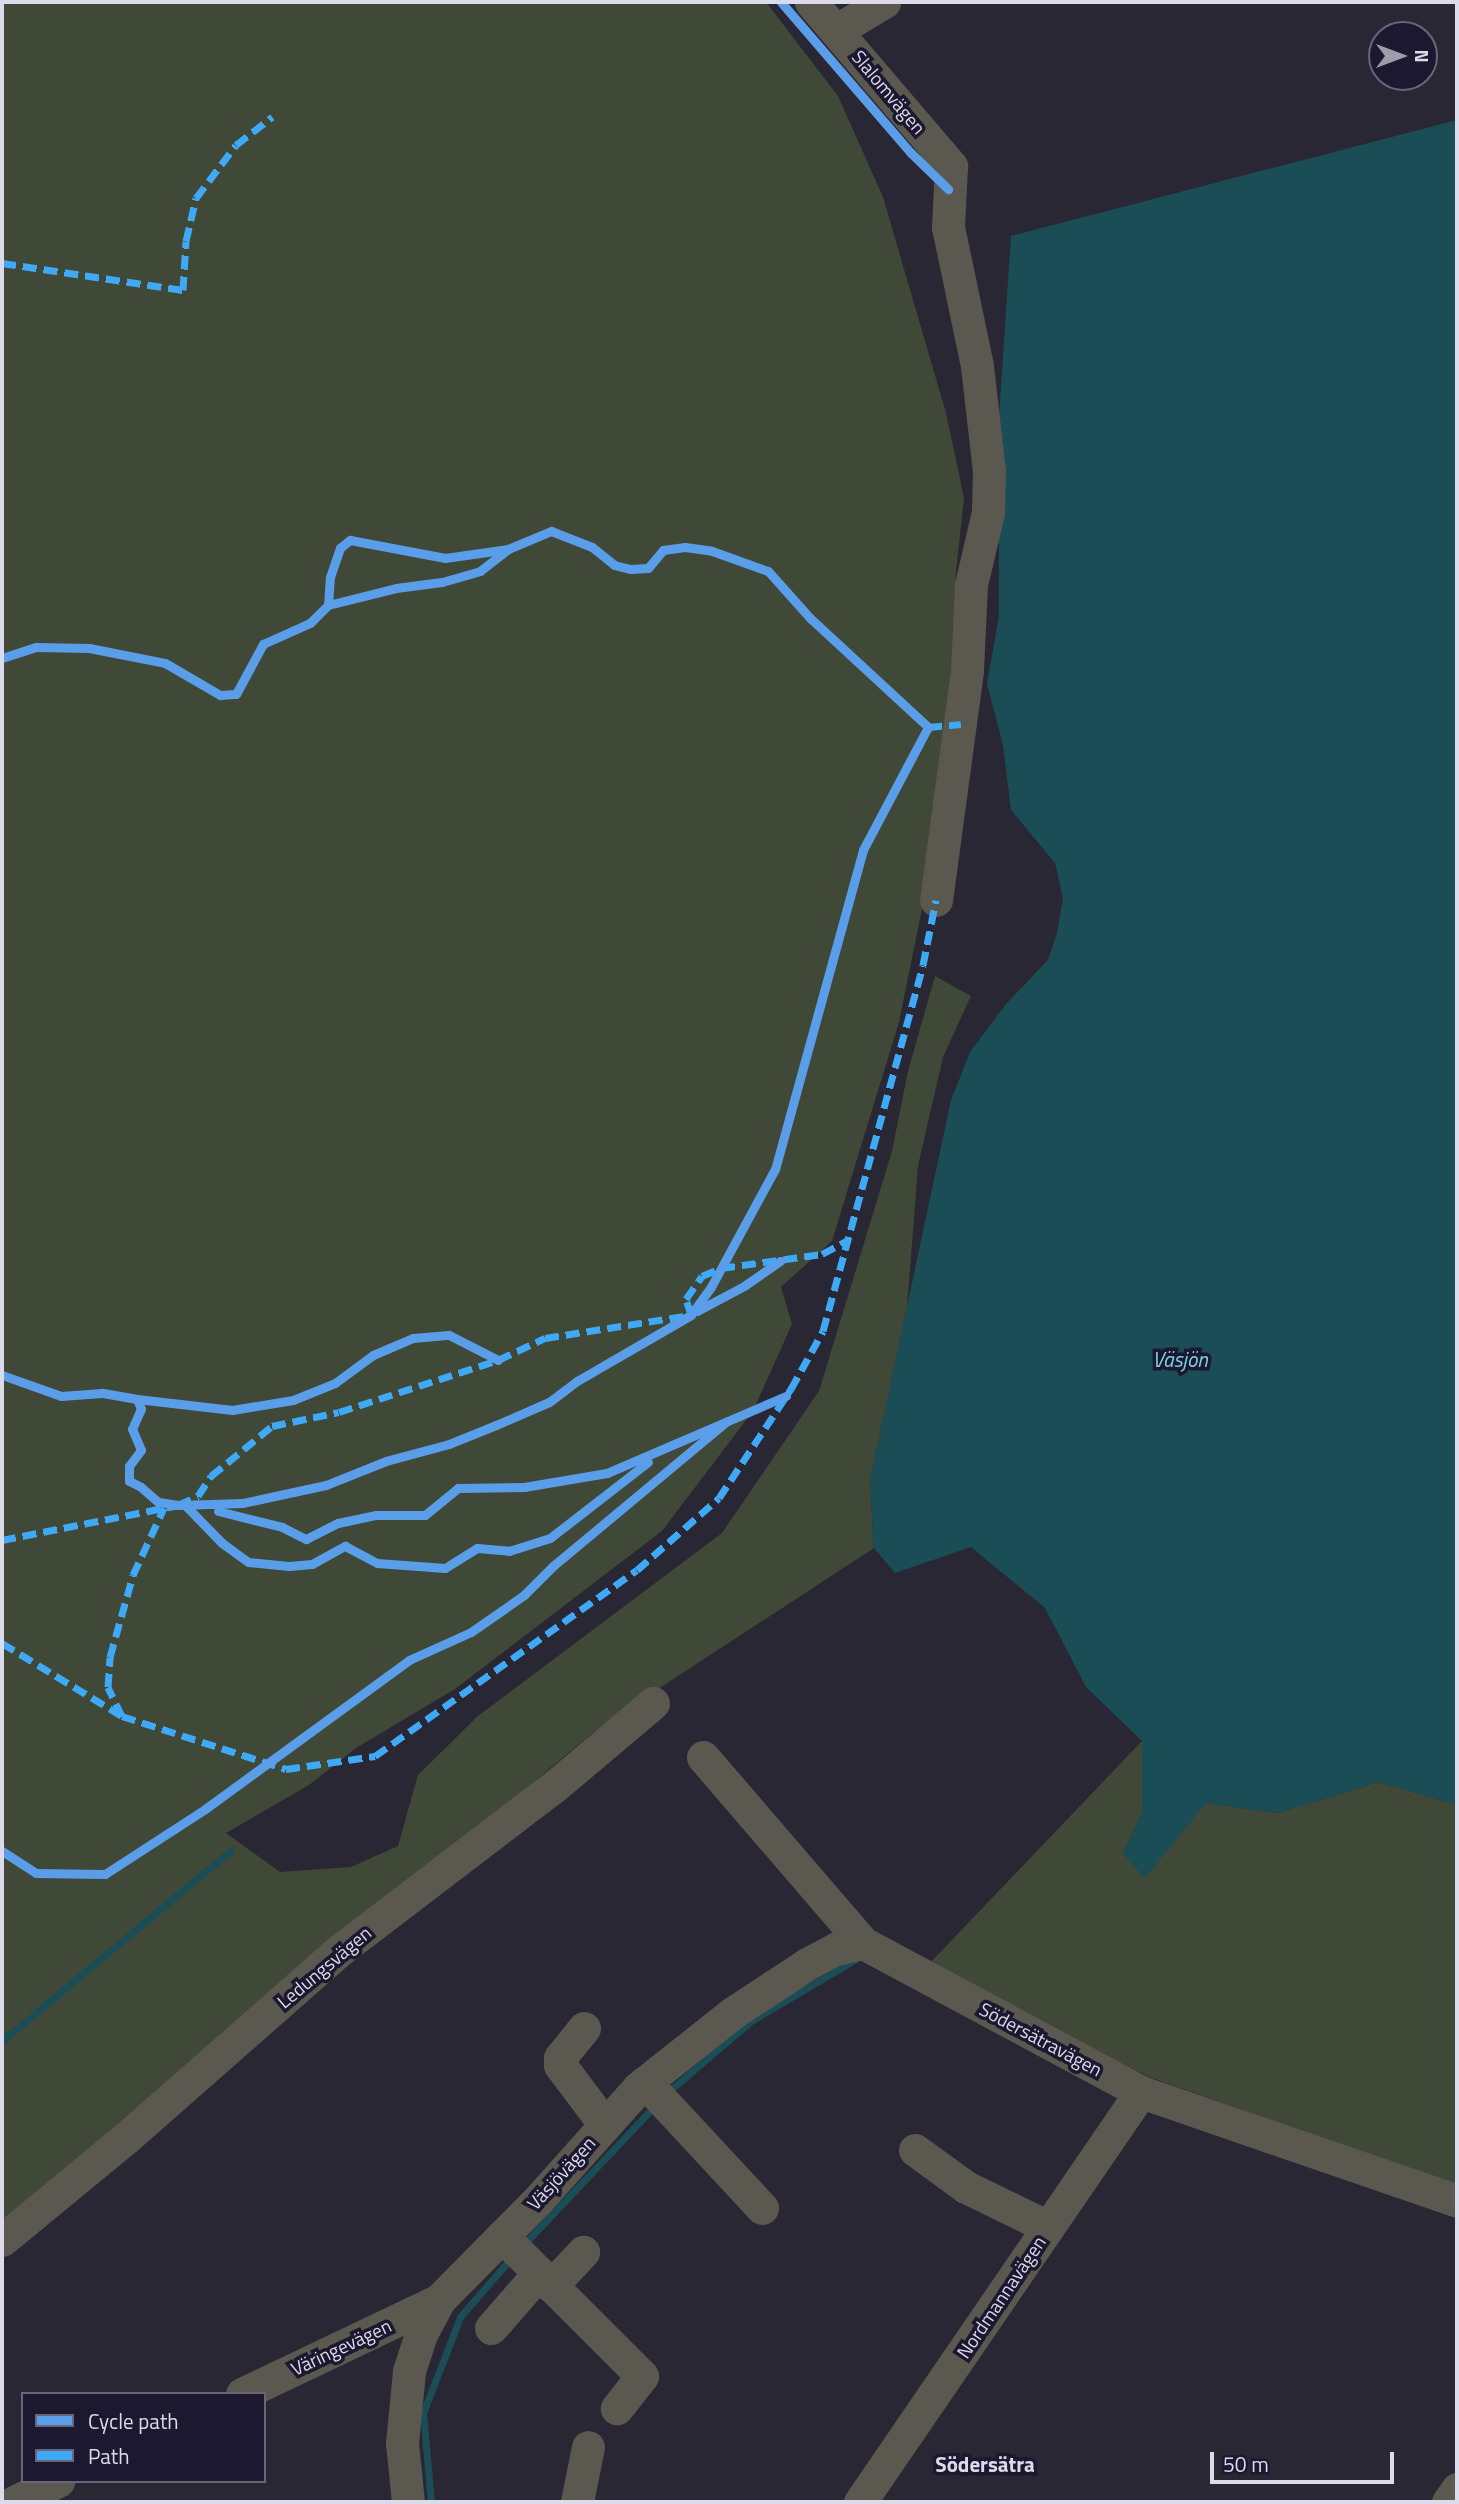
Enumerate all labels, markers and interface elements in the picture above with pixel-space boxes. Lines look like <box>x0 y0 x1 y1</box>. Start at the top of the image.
north arrow <box>1368 21 1438 91</box>
street label: Slalomvägen <box>847 45 931 139</box>
text: N <box>1408 49 1437 63</box>
water label: Väsjön <box>1152 1346 1208 1372</box>
street label: Ledungsvägen <box>272 1921 376 2013</box>
street label: Södersätravägen <box>976 1997 1106 2081</box>
street label: Väsjövägen <box>522 2132 600 2214</box>
street label: Nordmannavägen <box>952 2232 1050 2362</box>
street label: Väringevägen <box>287 2314 395 2380</box>
legend <box>21 2392 266 2483</box>
text: Cycle path <box>88 2405 179 2437</box>
scale bar <box>1214 2438 1398 2482</box>
text: Path <box>88 2440 130 2472</box>
text: 50 m <box>1223 2448 1269 2480</box>
district label: Södersätra <box>935 2451 1035 2477</box>

